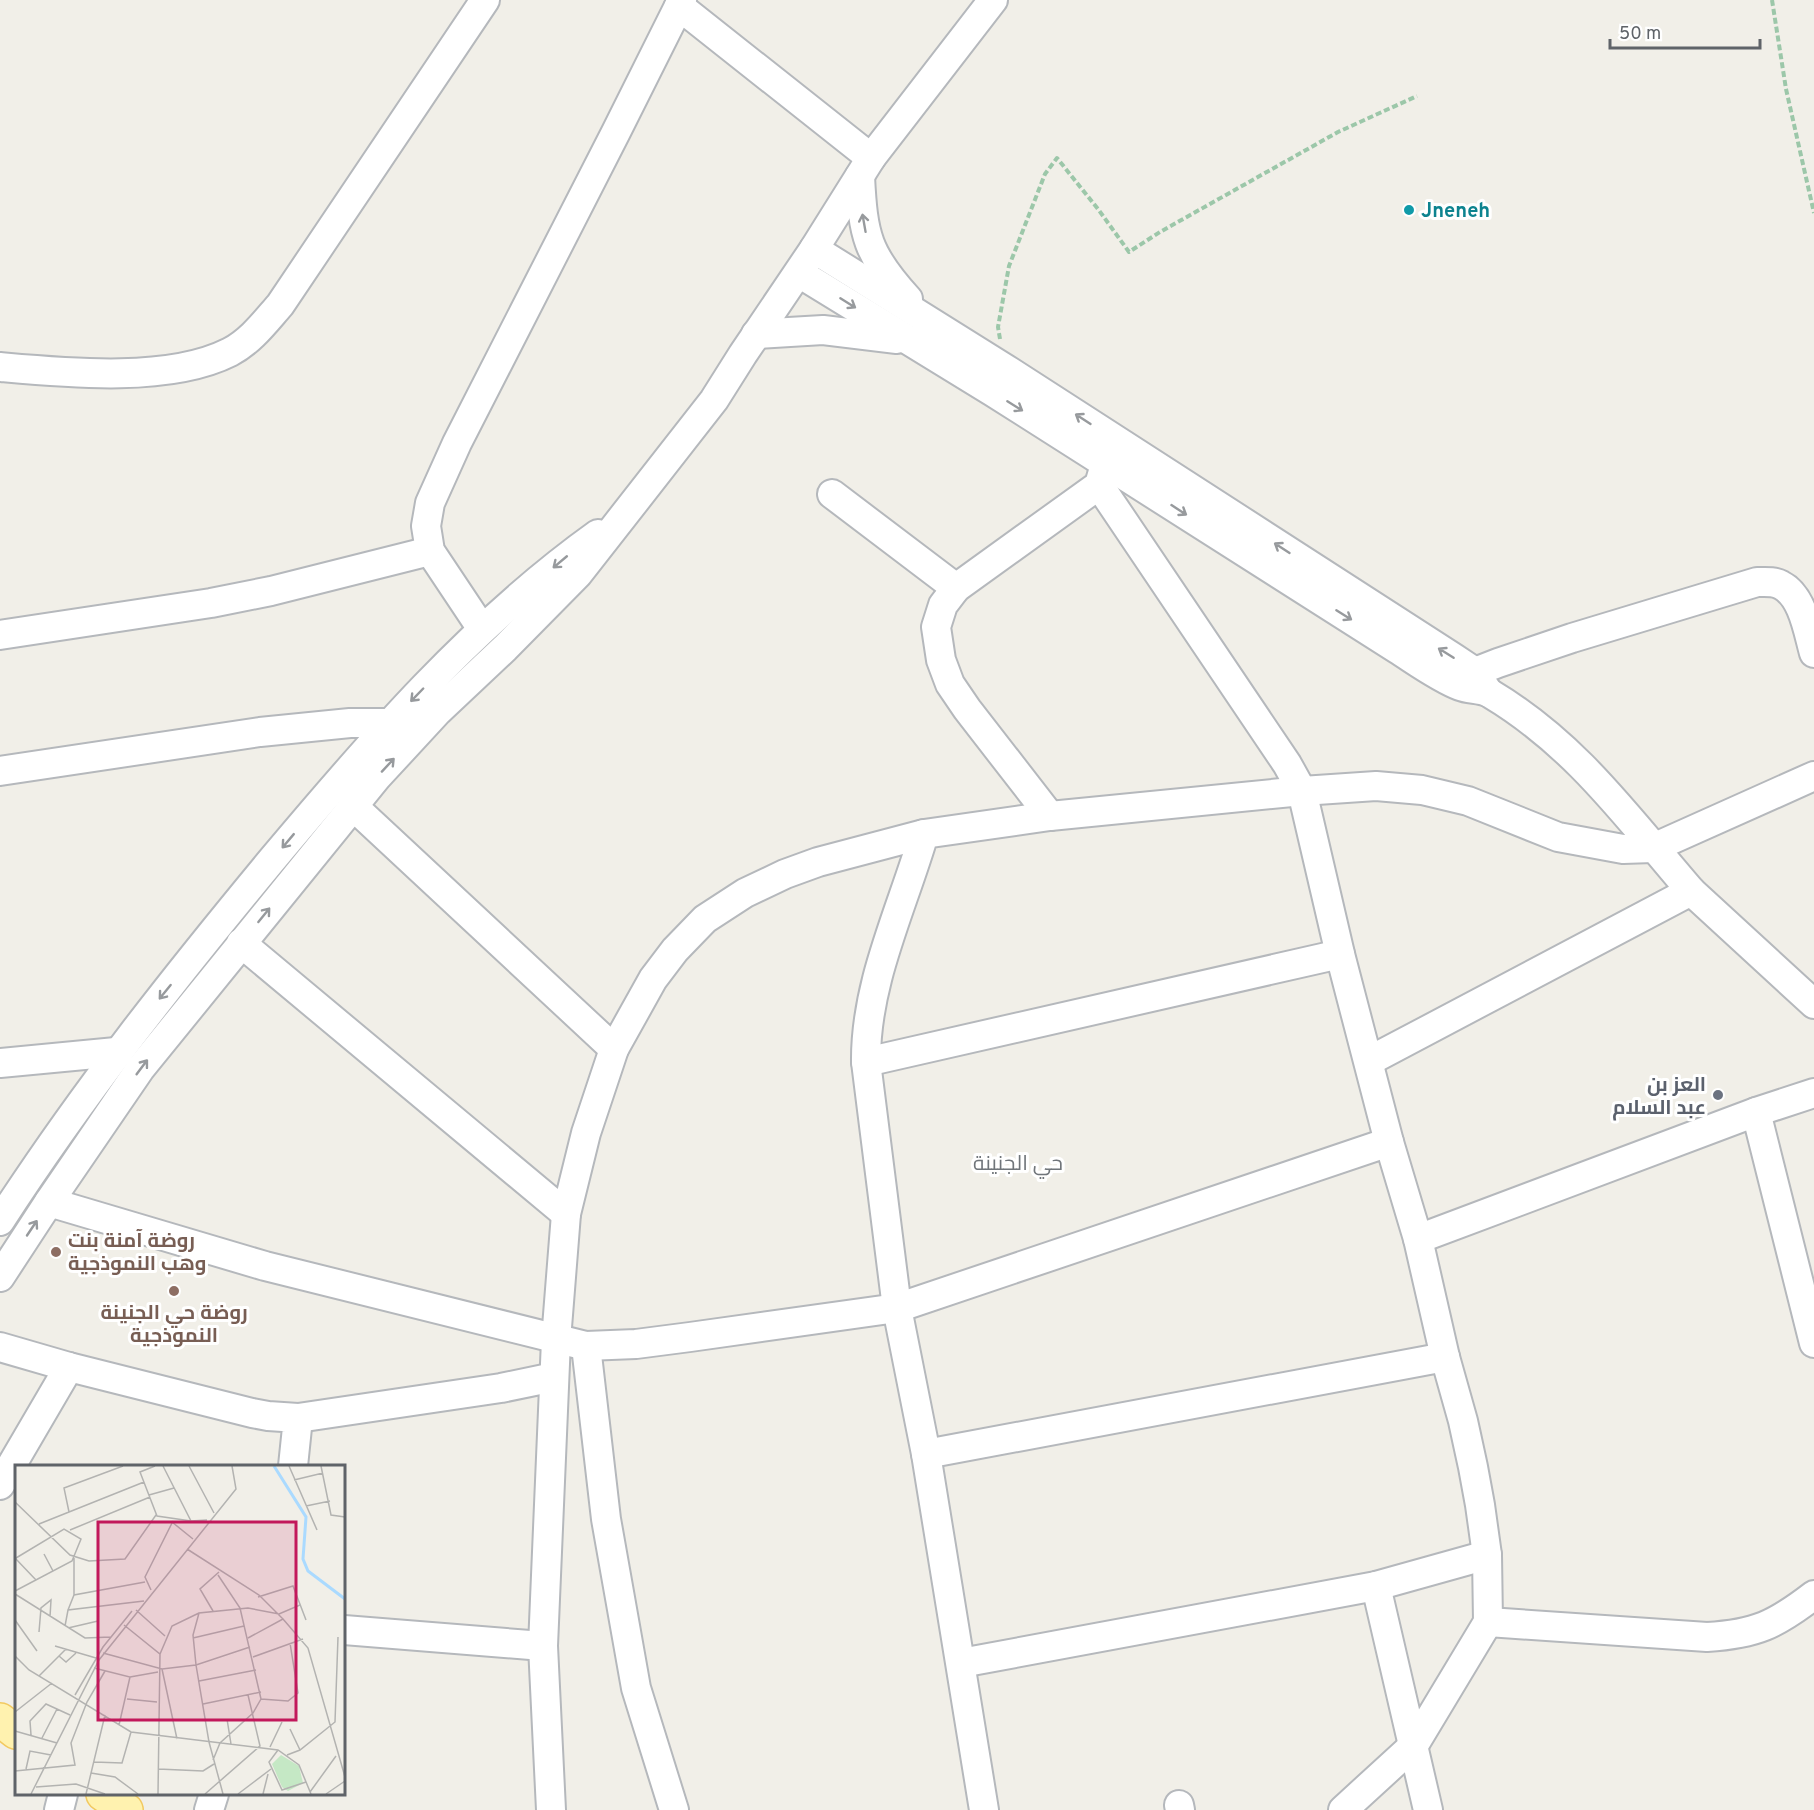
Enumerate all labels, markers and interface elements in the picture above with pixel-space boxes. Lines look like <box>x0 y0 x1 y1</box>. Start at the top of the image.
scale bar <box>1610 12 1760 50</box>
text: 50 m <box>1619 23 1661 46</box>
place label: Jneneh <box>1421 199 1490 225</box>
marker: Jneneh <box>1402 203 1416 217</box>
one-way arrow <box>858 214 869 234</box>
one-way arrow <box>840 297 857 310</box>
one-way arrow <box>1006 399 1023 412</box>
one-way arrow <box>1075 413 1091 425</box>
one-way arrow <box>1170 505 1187 517</box>
one-way arrow <box>1274 541 1291 553</box>
one-way arrow <box>553 555 568 569</box>
one-way arrow <box>1335 609 1352 621</box>
one-way arrow <box>1438 646 1455 658</box>
one-way arrow <box>410 687 425 702</box>
one-way arrow <box>381 757 395 772</box>
one-way arrow <box>282 833 295 849</box>
one-way arrow <box>258 907 271 923</box>
one-way arrow <box>158 983 171 999</box>
one-way arrow <box>136 1060 149 1076</box>
place label: العز بن عبد السلام <box>1612 1073 1706 1122</box>
marker: العز بن عبد السلام <box>1711 1088 1725 1102</box>
district label: حي الجنينة <box>973 1151 1063 1179</box>
one-way arrow <box>26 1220 38 1237</box>
place label: روضة آمنة بنت وهب النموذجية <box>68 1229 206 1278</box>
marker: روضة آمنة بنت وهب النموذجية <box>49 1245 63 1259</box>
marker: روضة حي الجنينة النموذجية <box>167 1284 181 1298</box>
place label: روضة حي الجنينة النموذجية <box>100 1301 248 1350</box>
inset map <box>15 1465 345 1795</box>

